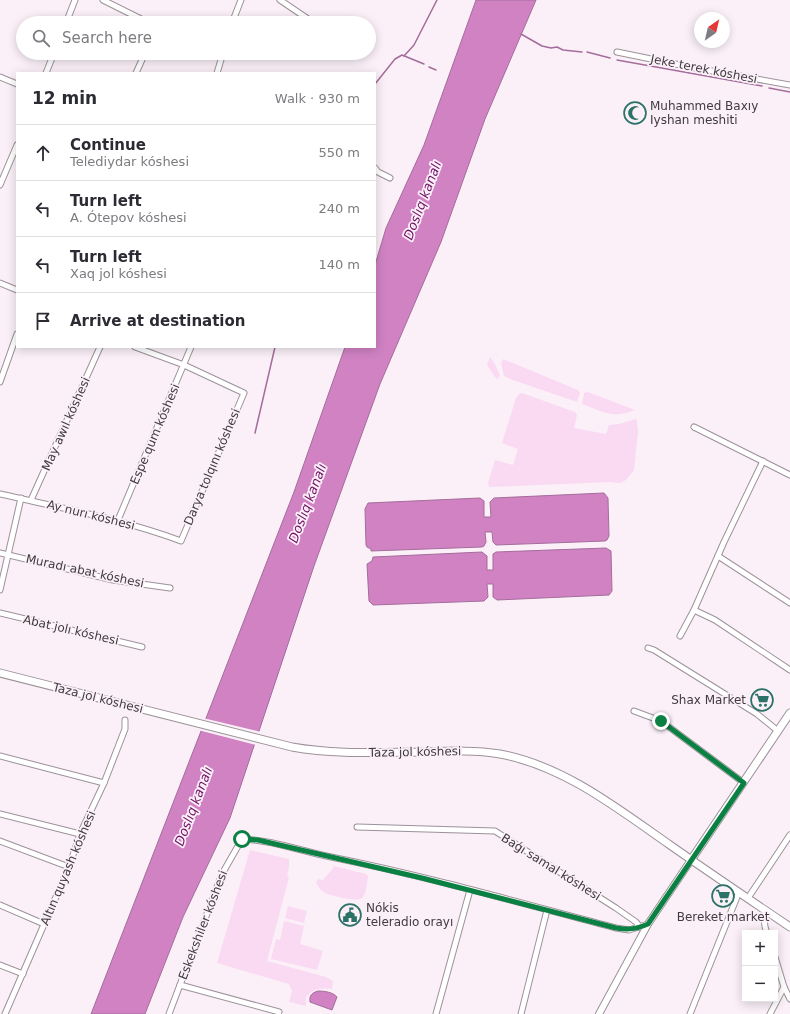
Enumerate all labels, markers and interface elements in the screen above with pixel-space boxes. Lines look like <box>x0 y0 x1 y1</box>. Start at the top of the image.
north arrow <box>694 12 730 48</box>
search box <box>16 16 376 60</box>
icon: search <box>30 27 52 49</box>
text: Search here <box>62 29 152 47</box>
street label: Jeke terek kóshesi <box>649 52 758 86</box>
text: 12 min <box>32 88 97 108</box>
text: Walk · 930 m <box>275 91 360 106</box>
place label: Muhammed Baxıy Iyshan meshiti <box>650 99 758 127</box>
mosque icon: Muhammed Baxıy Iyshan meshiti <box>622 100 648 126</box>
text: Continue <box>70 136 146 154</box>
icon: ahead <box>32 142 54 164</box>
text: 550 m <box>318 145 360 160</box>
text: Telediydar kóshesi <box>70 154 189 169</box>
water label: Doslıq kanalı <box>401 158 445 242</box>
text: Turn left <box>70 192 142 210</box>
icon: left <box>32 198 54 220</box>
text: 240 m <box>318 201 360 216</box>
text: A. Ótepov kóshesi <box>70 210 187 225</box>
text: Turn left <box>70 248 142 266</box>
icon: left <box>32 254 54 276</box>
text: 140 m <box>318 257 360 272</box>
text: Xaq jol kóshesi <box>70 266 167 281</box>
icon: arrive <box>32 310 54 332</box>
text: Arrive at destination <box>70 312 245 330</box>
street label: May awıl kóshesi <box>39 375 93 473</box>
street label: Espe qum kóshesi <box>127 382 183 486</box>
street label: Darya tolqını kóshesi <box>181 406 243 528</box>
water label: Doslıq kanalı <box>286 461 330 545</box>
street label: Ay nurı kóshesi <box>45 497 137 533</box>
street label: Muradı abat kóshesi <box>25 552 145 590</box>
street label: Abat jolı kóshesi <box>22 612 120 648</box>
street label: Taza jol kóshesi <box>50 680 145 716</box>
supermarket icon: Shax Market <box>749 687 775 713</box>
place label: Shax Market <box>671 693 746 707</box>
route end <box>652 712 670 730</box>
street label: Taza jol kóshesi <box>368 744 461 760</box>
water label: Doslıq kanalı <box>172 764 216 848</box>
street label: Altın quyash kóshesi <box>38 809 98 927</box>
route start <box>233 830 251 848</box>
street label: Baǵı samal kóshesi <box>499 831 603 903</box>
street label: Eskekshiler kóshesi <box>176 868 230 982</box>
supermarket icon: Bereket market <box>710 883 736 909</box>
place label: Nókis teleradio orayı <box>366 901 453 929</box>
public building icon: Nókis teleradio orayı <box>337 902 363 928</box>
place label: Bereket market <box>677 910 770 924</box>
map controls <box>742 930 778 1002</box>
button: + <box>742 930 778 966</box>
button: − <box>742 966 778 1002</box>

